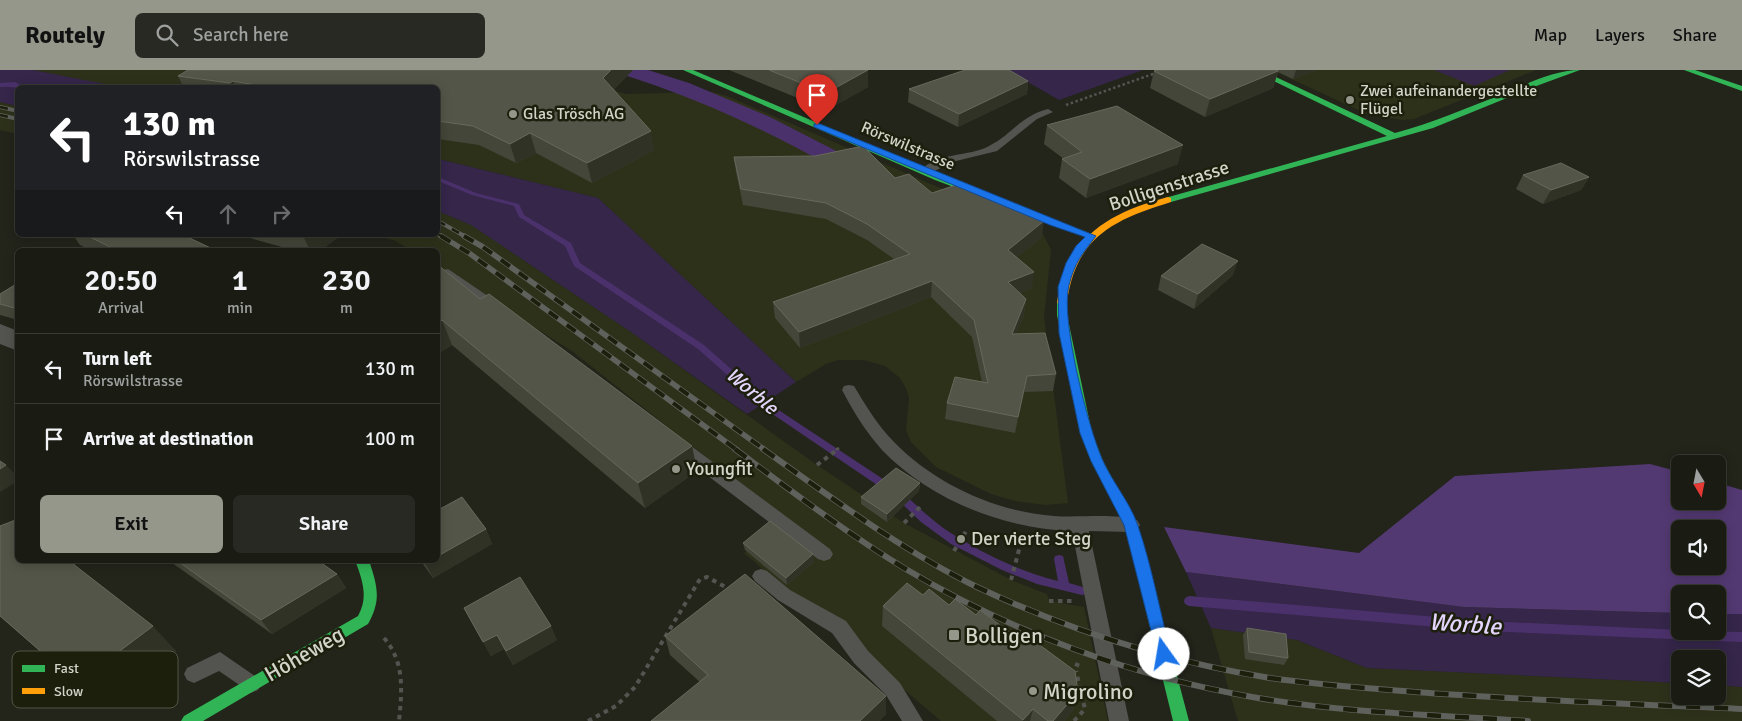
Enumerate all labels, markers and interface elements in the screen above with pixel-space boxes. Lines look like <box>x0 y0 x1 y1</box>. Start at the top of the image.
search box <box>135 13 485 58</box>
text: Routely <box>25 20 105 50</box>
icon: search <box>153 21 181 49</box>
text: Search here <box>193 23 289 47</box>
text: Map <box>1534 24 1567 46</box>
text: Layers <box>1595 24 1645 46</box>
text: Share <box>1673 24 1717 46</box>
pin <box>796 74 838 125</box>
icon: arrive <box>803 81 831 109</box>
place label: Zwei aufeinandergestellte Flügel <box>1360 81 1537 119</box>
marker: Zwei aufeinandergestellte Flügel <box>1344 94 1356 106</box>
text: 130 m <box>123 102 216 145</box>
place label: Glas Trösch AG <box>523 104 624 124</box>
icon: left <box>40 105 105 170</box>
marker: Glas Trösch AG <box>507 108 519 120</box>
street label: Rörswilstrasse <box>858 117 958 175</box>
text: Rörswilstrasse <box>123 145 260 172</box>
street label: Bolligenstrasse <box>1106 155 1232 217</box>
icon: left <box>161 200 189 228</box>
icon: ahead <box>214 200 242 228</box>
icon: right <box>267 200 295 228</box>
text: 20:50 <box>84 262 158 299</box>
text: 1 <box>232 262 248 299</box>
text: 230 <box>322 262 371 299</box>
text: Arrival <box>98 298 144 318</box>
text: min <box>227 298 253 318</box>
text: m <box>340 298 353 318</box>
text: Turn left <box>83 347 152 371</box>
icon: left <box>40 355 68 383</box>
text: 130 m <box>365 357 415 381</box>
water label: Worble <box>721 362 784 421</box>
text: Rörswilstrasse <box>83 371 183 391</box>
icon: arrive <box>40 425 68 453</box>
text: Arrive at destination <box>83 427 254 451</box>
text: 100 m <box>365 427 415 451</box>
north arrow <box>1671 455 1726 510</box>
map controls <box>1671 455 1726 705</box>
place label: Youngfit <box>686 457 753 481</box>
marker: Youngfit <box>670 463 682 475</box>
button: Exit <box>40 495 223 553</box>
button: Share <box>233 495 415 553</box>
button: sound <box>1671 520 1726 575</box>
place label: Der vierte Steg <box>971 527 1091 551</box>
marker: Der vierte Steg <box>955 533 967 545</box>
button: search <box>1671 585 1726 640</box>
water label: Worble <box>1428 607 1503 642</box>
street label: Höheweg <box>259 621 349 687</box>
place label: Bolligen <box>965 622 1043 649</box>
position arrow <box>1137 627 1189 679</box>
marker: Bolligen <box>947 628 961 642</box>
button: layers <box>1671 650 1726 705</box>
legend <box>12 651 178 708</box>
text: Fast <box>54 660 79 677</box>
place label: Migrolino <box>1043 678 1133 705</box>
text: Slow <box>54 683 83 700</box>
marker: Migrolino <box>1027 685 1039 697</box>

